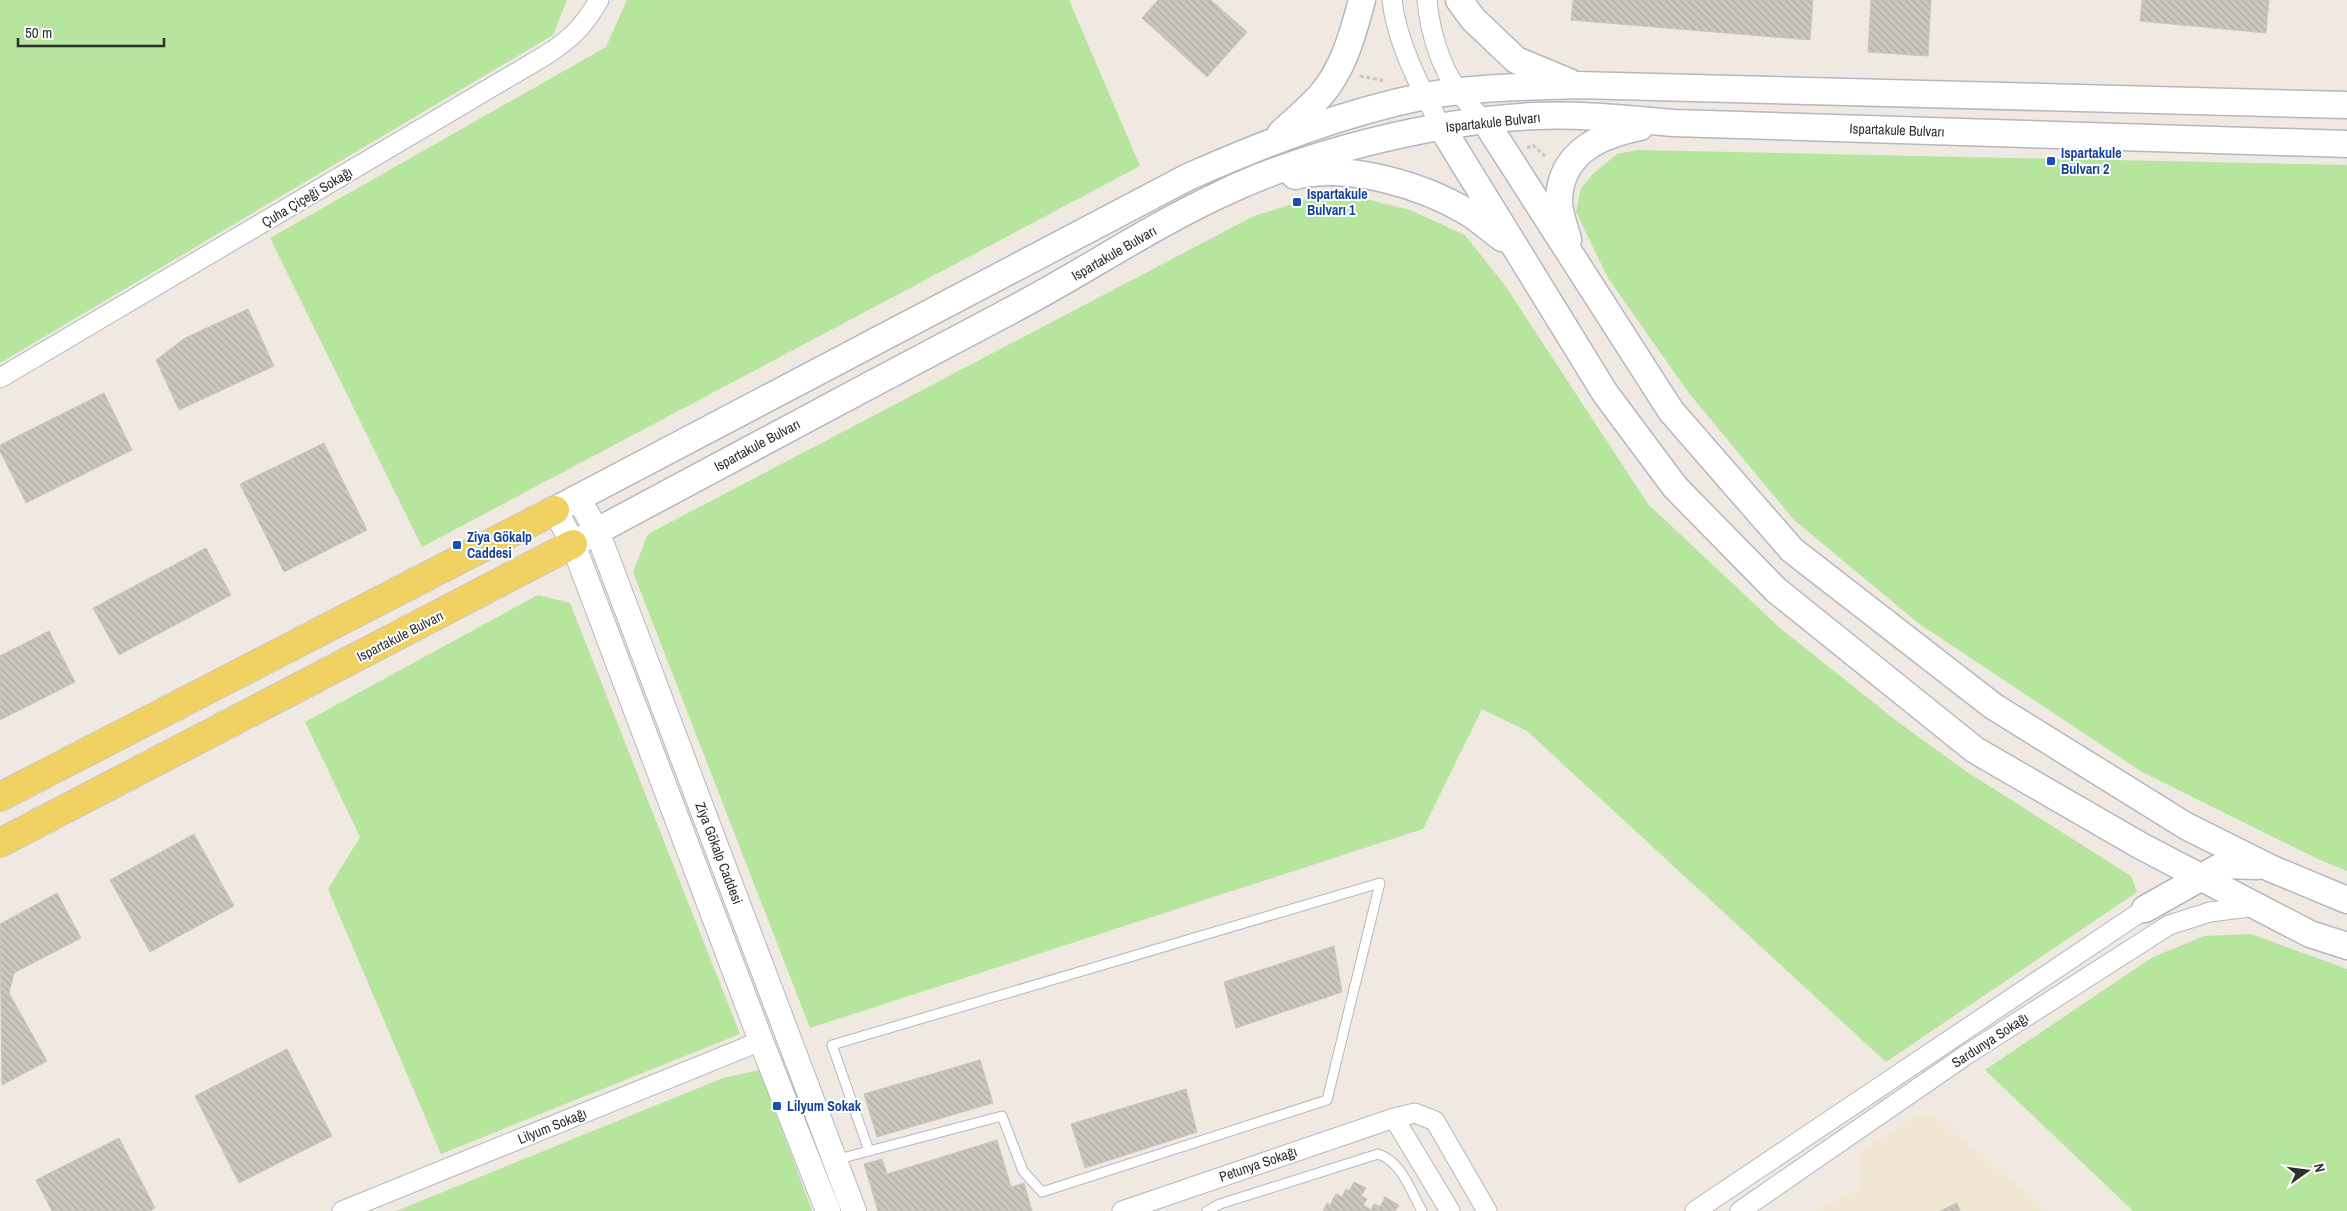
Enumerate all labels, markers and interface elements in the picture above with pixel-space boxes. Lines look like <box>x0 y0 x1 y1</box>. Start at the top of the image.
scale bar <box>18 15 164 47</box>
text: 50 m <box>25 22 52 43</box>
street label: Ispartakule Bulvarı <box>1445 108 1541 136</box>
street label: Ispartakule Bulvarı <box>1849 119 1945 141</box>
place label: Ispartakule Bulvarı 2 <box>2061 144 2122 178</box>
marker: Ispartakule Bulvarı 2 <box>2045 155 2057 167</box>
street label: Çuha Çiçeği Sokağı <box>258 163 356 231</box>
place label: Ispartakule Bulvarı 1 <box>1307 185 1368 219</box>
marker: Ispartakule Bulvarı 1 <box>1291 196 1303 208</box>
street label: Ispartakule Bulvarı <box>1068 221 1160 285</box>
street label: Ispartakule Bulvarı <box>711 415 803 475</box>
place label: Ziya Gökalp Caddesi <box>467 528 532 562</box>
marker: Ziya Gökalp Caddesi <box>451 539 463 551</box>
street label: Ispartakule Bulvarı <box>354 606 446 666</box>
street label: Ziya Gökalp Caddesi <box>691 799 747 907</box>
street label: Sardunya Sokağı <box>1948 1008 2032 1072</box>
place label: Lilyum Sokak <box>787 1097 862 1115</box>
marker: Lilyum Sokak <box>771 1100 783 1112</box>
street label: Lilyum Sokağı <box>515 1104 589 1148</box>
street label: Petunya Sokağı <box>1217 1142 1299 1186</box>
north arrow <box>2282 1146 2332 1196</box>
text: N <box>2310 1162 2329 1174</box>

